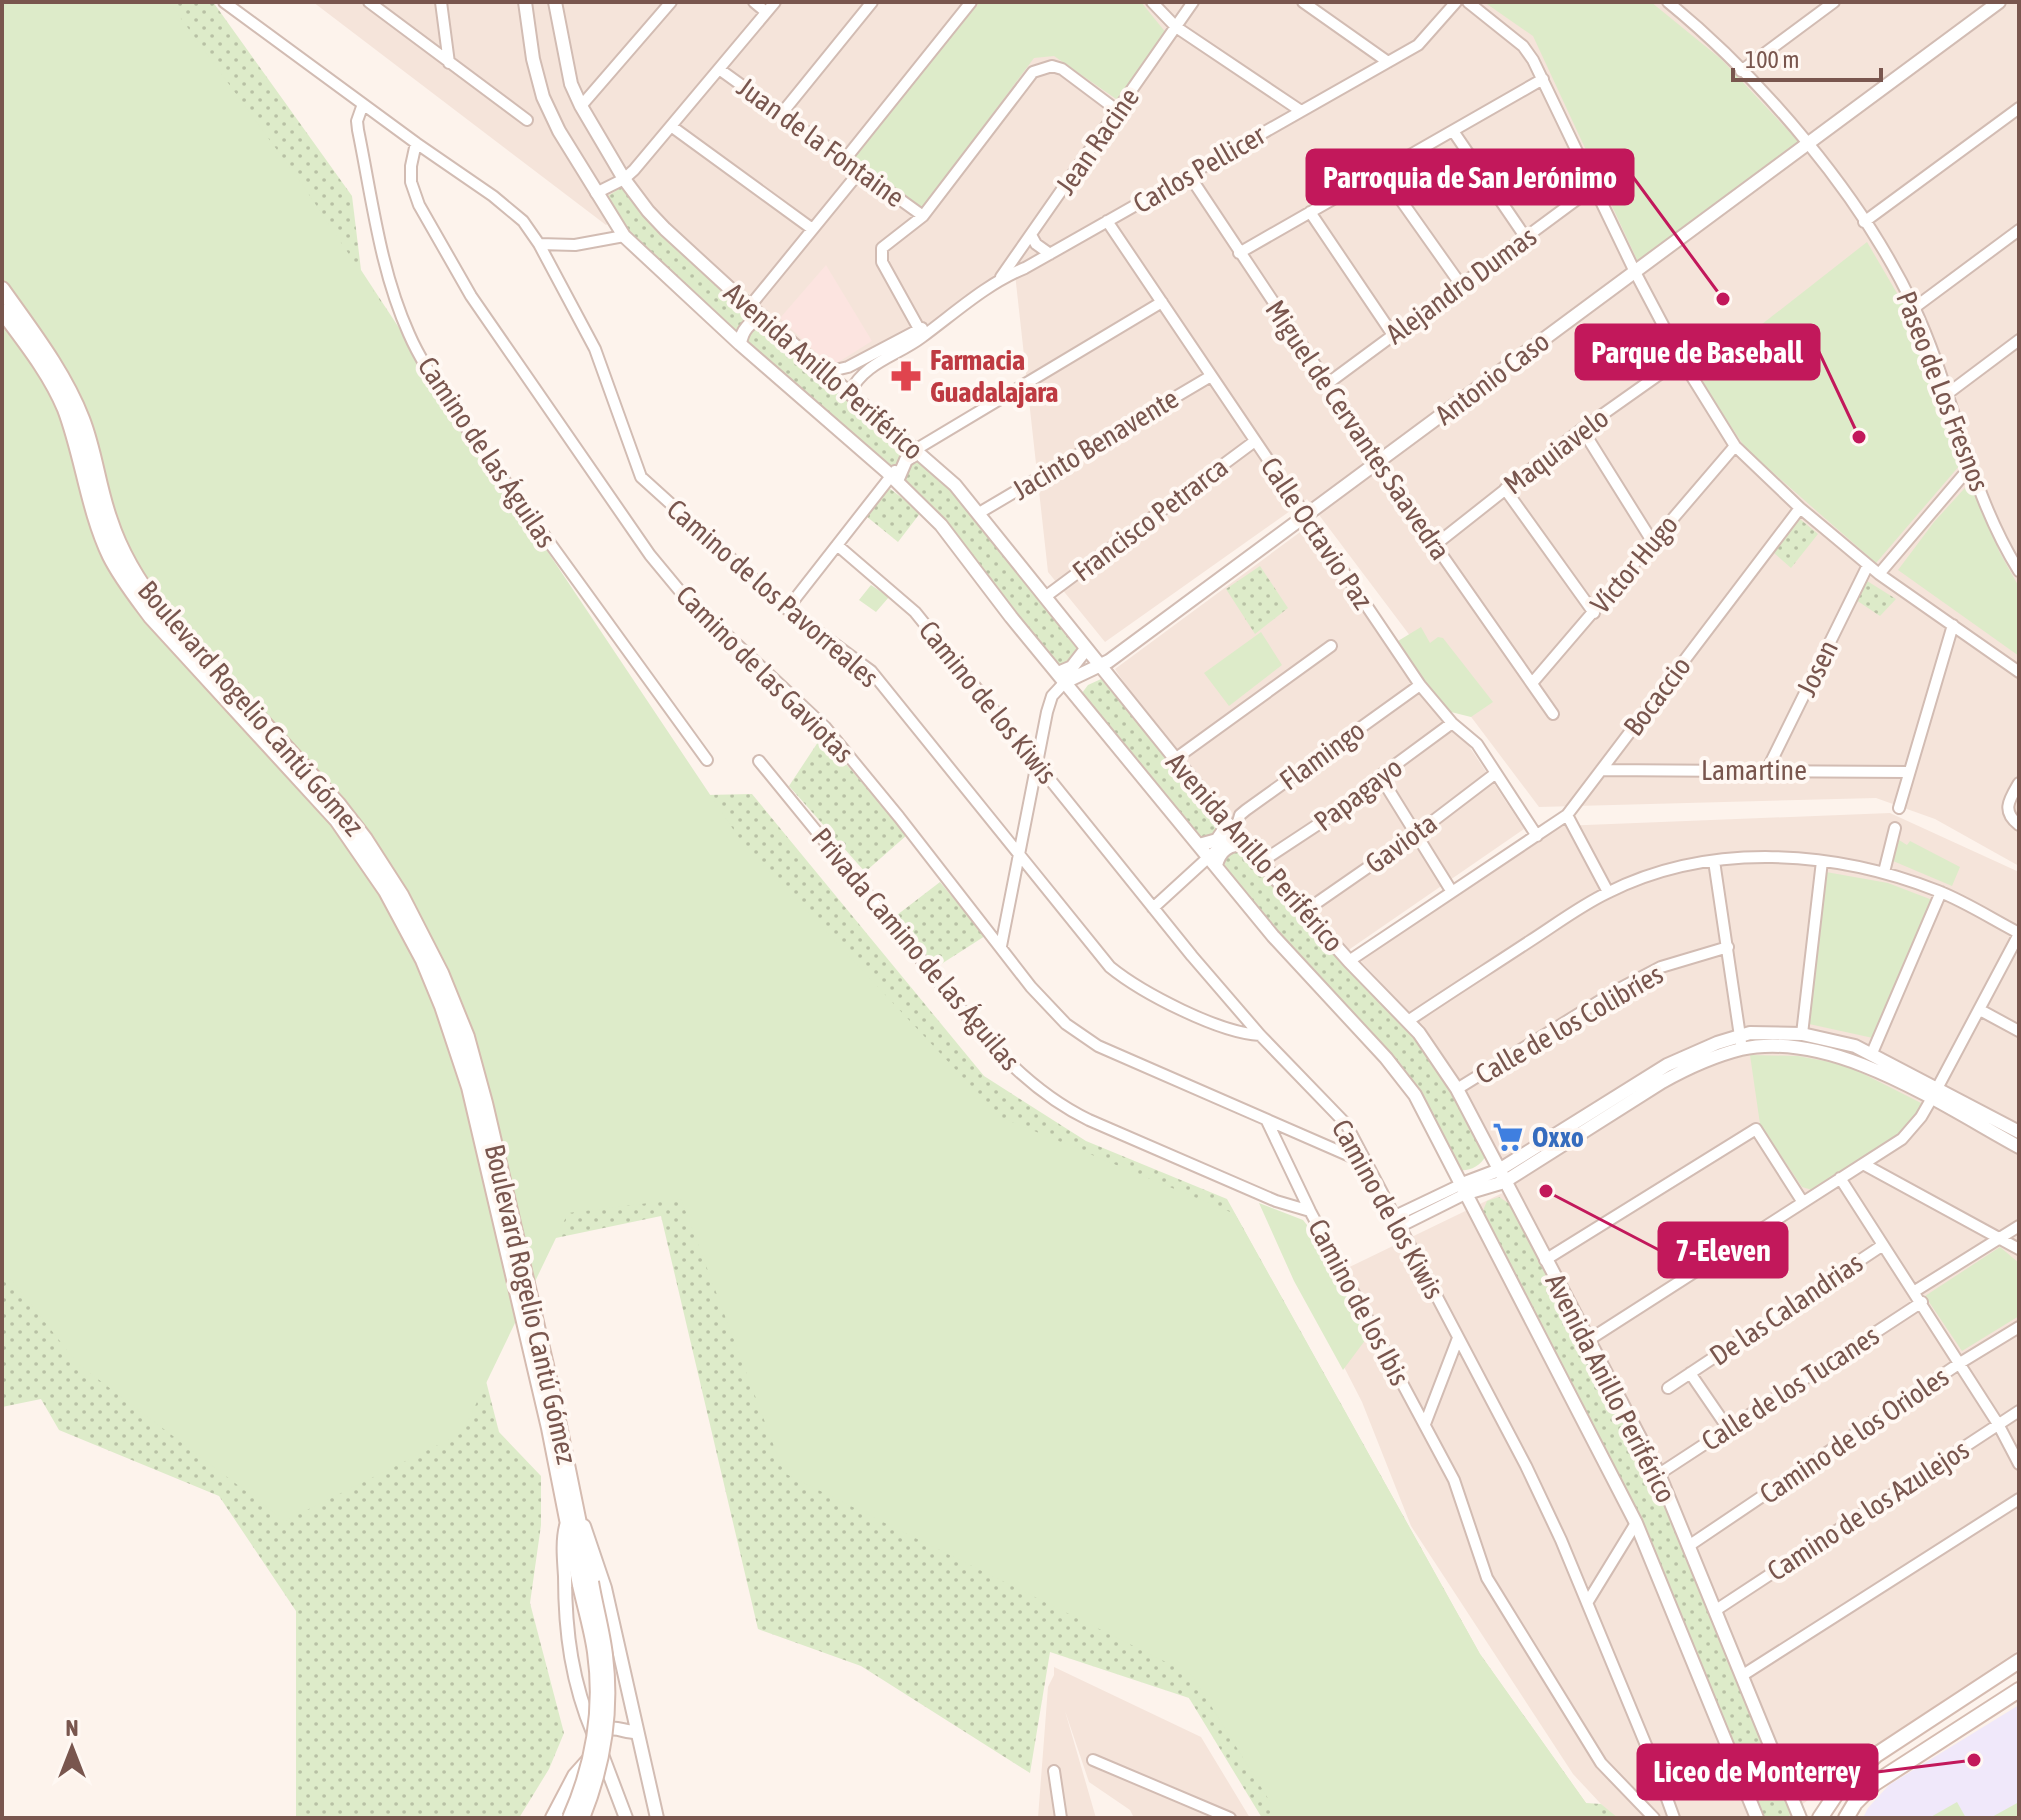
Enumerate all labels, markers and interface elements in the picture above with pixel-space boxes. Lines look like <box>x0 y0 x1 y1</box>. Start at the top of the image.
scale bar <box>1733 32 1881 82</box>
text: 100 m <box>1745 46 1799 73</box>
street label: Juan de la Fontaine <box>731 71 911 213</box>
street label: Jean Racine <box>1049 82 1145 200</box>
street label: Carlos Pellicer <box>1127 118 1271 220</box>
callout: Parroquia de San Jerónimo <box>1307 150 1633 204</box>
text: Parroquia de San Jerónimo <box>1323 160 1617 194</box>
street label: Alejandro Dumas <box>1380 220 1542 350</box>
street label: Avenida Anillo Periférico <box>718 276 930 466</box>
street label: Paseo de Los Fresnos <box>1890 287 1996 495</box>
street label: Miguel de Cervantes Saavedra <box>1259 294 1457 566</box>
street label: Antonio Caso <box>1429 325 1555 431</box>
callout: Parque de Baseball <box>1576 325 1819 379</box>
text: Parque de Baseball <box>1591 335 1804 369</box>
place label: Farmacia Guadalajara <box>930 344 1058 408</box>
street label: Camino de las Águilas <box>411 351 563 553</box>
pharmacy icon: Farmacia Guadalajara <box>889 359 923 393</box>
street label: Jacinto Benavente <box>1006 382 1184 506</box>
street label: Maquiavelo <box>1498 401 1614 501</box>
street label: Francisco Petrarca <box>1066 450 1234 588</box>
street label: Calle Octavio Paz <box>1255 451 1379 615</box>
street label: Camino de los Pavorreales <box>661 493 885 693</box>
street label: Víctor Hugo <box>1584 509 1684 619</box>
street label: Boulevard Rogelio Cantú Gómez <box>132 574 370 842</box>
street label: Camino de las Gaviotas <box>670 579 860 769</box>
street label: Camino de los Kiwis <box>913 614 1063 790</box>
street label: Josen <box>1790 635 1844 701</box>
street label: Bocaccio <box>1617 650 1697 742</box>
street label: Flamingo <box>1274 714 1370 796</box>
street label: Avenida Anillo Periférico <box>1160 746 1350 958</box>
street label: Papagayo <box>1308 751 1408 837</box>
street label: Lamartine <box>1701 754 1807 786</box>
street label: Gaviota <box>1359 807 1443 879</box>
street label: Privada Camino de las Águilas <box>806 822 1026 1076</box>
street label: Calle de los Colibríes <box>1470 957 1668 1091</box>
street label: Camino de los Kiwis <box>1326 1114 1450 1304</box>
supermarket icon: Oxxo <box>1491 1120 1525 1154</box>
place label: Oxxo <box>1532 1121 1584 1153</box>
street label: Boulevard Rogelio Cantú Gómez <box>479 1141 583 1467</box>
street label: Camino de los Ibis <box>1302 1214 1416 1390</box>
callout: 7-Eleven <box>1659 1223 1787 1277</box>
text: 7-Eleven <box>1675 1233 1771 1267</box>
street label: De las Calandrias <box>1704 1246 1868 1372</box>
street label: Avenida Anillo Periférico <box>1539 1268 1683 1508</box>
street label: Calle de los Tucanes <box>1696 1319 1884 1457</box>
street label: Camino de los Orioles <box>1754 1360 1954 1510</box>
street label: Camino de los Azulejos <box>1761 1433 1975 1587</box>
north arrow <box>32 1708 112 1788</box>
text: N <box>66 1715 78 1741</box>
callout: Liceo de Monterrey <box>1638 1745 1877 1799</box>
text: Liceo de Monterrey <box>1653 1754 1861 1788</box>

